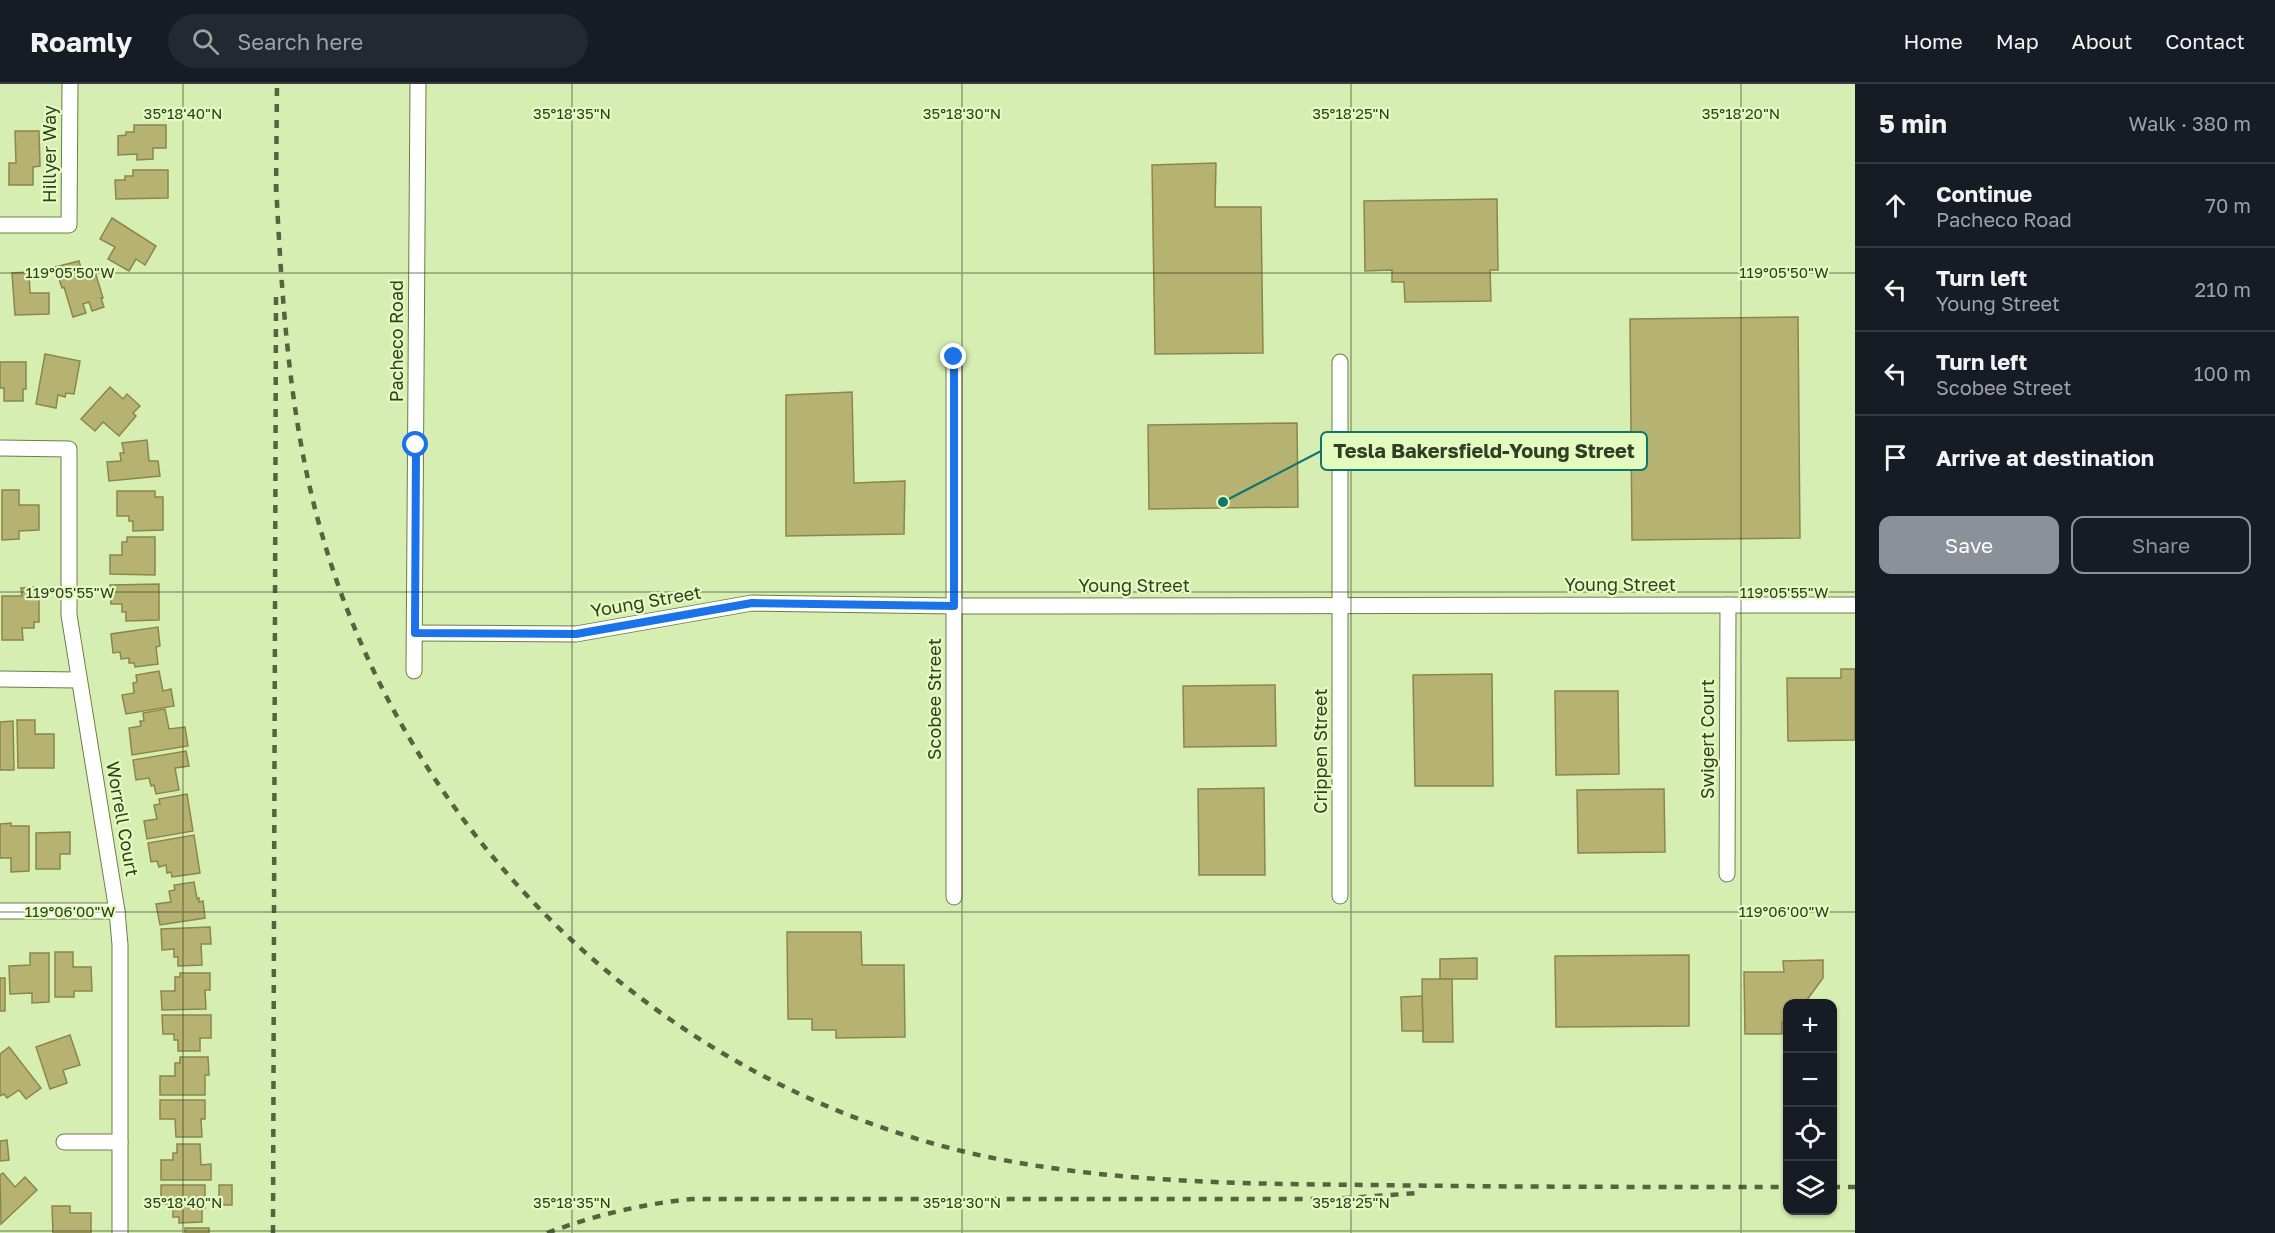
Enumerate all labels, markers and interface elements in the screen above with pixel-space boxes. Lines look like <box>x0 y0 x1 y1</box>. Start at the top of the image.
search box <box>168 14 588 68</box>
text: Roamly <box>30 25 132 58</box>
icon: search <box>189 25 222 58</box>
text: Search here <box>237 28 363 55</box>
text: Home <box>1903 28 1963 54</box>
text: Map <box>1996 28 2039 54</box>
text: About <box>2072 28 2132 54</box>
text: Contact <box>2165 28 2245 54</box>
text: 35°18'40"N <box>144 104 222 122</box>
text: 35°18'35"N <box>533 104 611 122</box>
text: 35°18'30"N <box>923 104 1001 122</box>
text: 35°18'25"N <box>1312 104 1390 122</box>
text: 35°18'20"N <box>1702 104 1780 122</box>
street label: Hillyer Way <box>38 105 60 203</box>
text: 5 min <box>1879 108 1947 139</box>
text: Walk · 380 m <box>2129 111 2251 135</box>
text: Continue <box>1936 180 2032 207</box>
icon: ahead <box>1879 189 1912 222</box>
text: 70 m <box>2205 193 2251 217</box>
text: Pacheco Road <box>1936 207 2072 231</box>
text: 119°05'50"W <box>25 263 115 281</box>
text: 119°05'50"W <box>1739 263 1829 281</box>
text: Turn left <box>1936 264 2027 291</box>
icon: left <box>1879 273 1912 306</box>
text: 210 m <box>2195 277 2251 301</box>
street label: Pacheco Road <box>385 280 407 402</box>
text: Young Street <box>1936 291 2060 315</box>
route end <box>940 343 966 369</box>
text: Turn left <box>1936 348 2027 375</box>
icon: left <box>1879 357 1912 390</box>
text: 100 m <box>2194 361 2251 385</box>
text: Scobee Street <box>1936 375 2071 399</box>
route start <box>402 431 428 457</box>
callout: Tesla Bakersfield-Young Street <box>1321 432 1647 470</box>
text: Tesla Bakersfield-Young Street <box>1333 438 1635 462</box>
icon: arrive <box>1879 441 1912 474</box>
text: Arrive at destination <box>1936 444 2154 471</box>
button: Save <box>1879 516 2059 574</box>
button: Share <box>2071 516 2251 574</box>
street label: Young Street <box>1564 573 1676 595</box>
street label: Young Street <box>1078 574 1190 596</box>
street label: Young Street <box>589 580 703 622</box>
text: 119°05'55"W <box>26 583 114 601</box>
text: 119°05'55"W <box>1740 583 1828 601</box>
street label: Scobee Street <box>923 638 945 760</box>
street label: Swigert Court <box>1696 679 1718 799</box>
street label: Crippen Street <box>1309 688 1331 814</box>
street label: Worrell Court <box>102 760 144 878</box>
text: 119°06'00"W <box>25 902 115 920</box>
text: 119°06'00"W <box>1739 902 1829 920</box>
map controls <box>1783 999 1837 1215</box>
button: + <box>1783 999 1837 1053</box>
button: − <box>1783 1053 1837 1107</box>
button: locate <box>1783 1107 1837 1161</box>
button: layers <box>1783 1161 1837 1215</box>
text: 35°18'40"N <box>144 1193 222 1211</box>
text: 35°18'35"N <box>533 1193 611 1211</box>
text: 35°18'30"N <box>923 1193 1001 1211</box>
text: 35°18'25"N <box>1312 1193 1390 1211</box>

